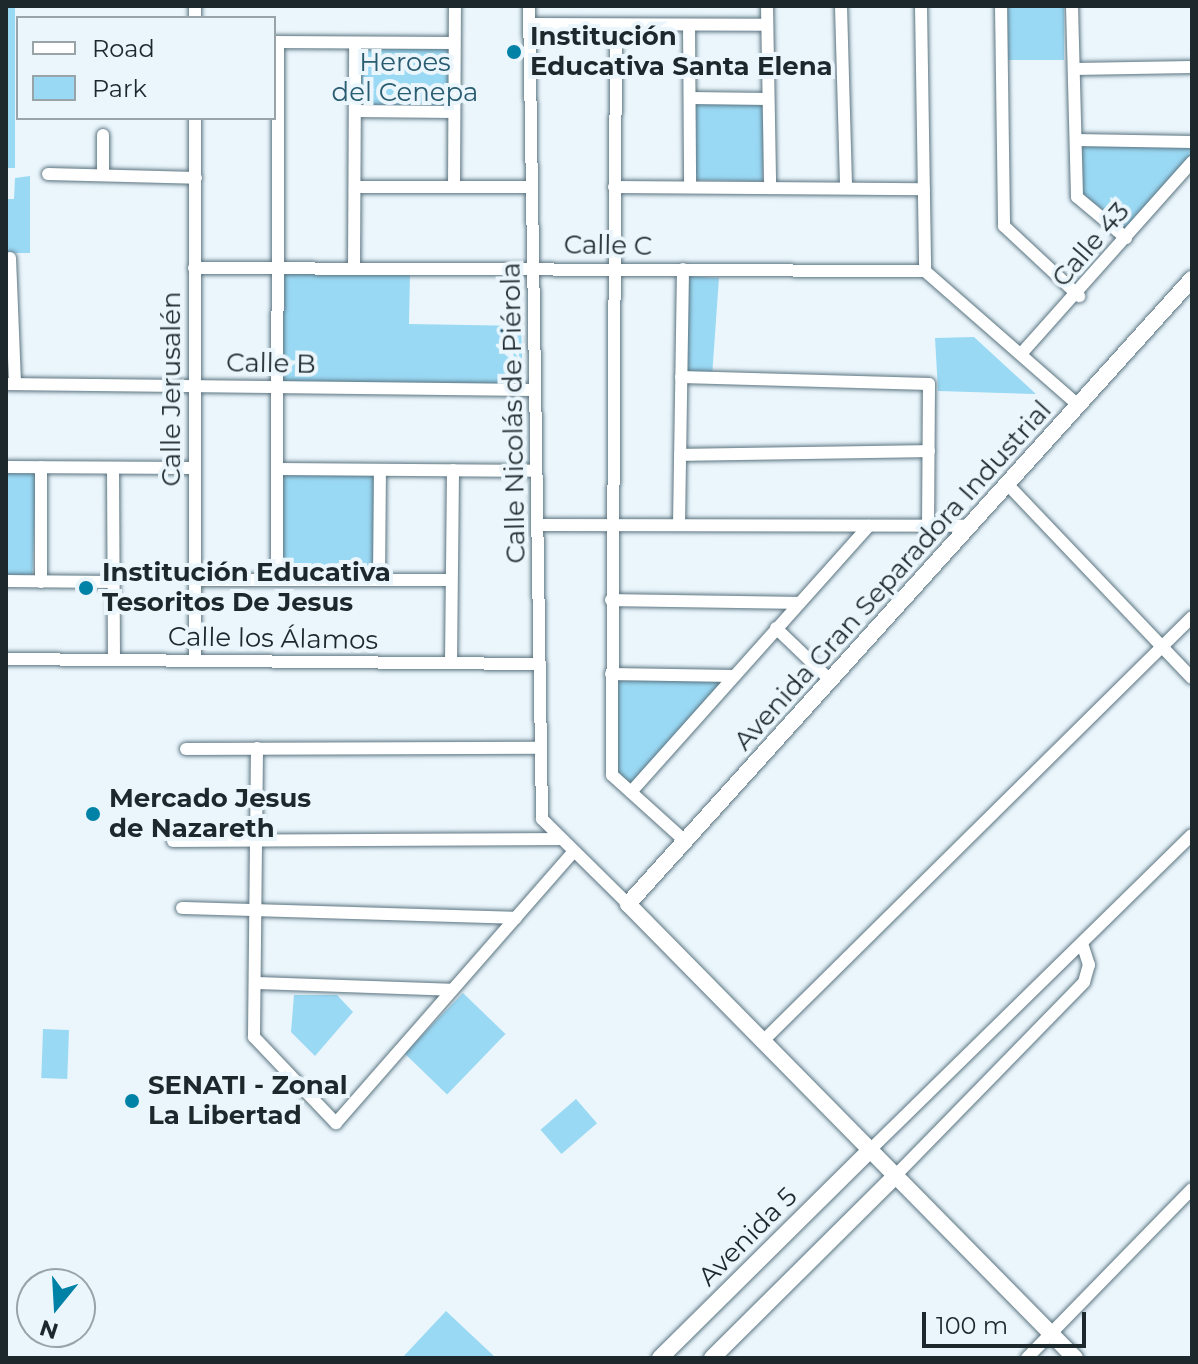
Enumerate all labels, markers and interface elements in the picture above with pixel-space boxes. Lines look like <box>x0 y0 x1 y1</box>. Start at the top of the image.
legend <box>16 16 276 120</box>
place label: Institución Educativa Santa Elena <box>530 21 833 82</box>
text: Road <box>92 34 155 63</box>
marker: Institución Educativa Santa Elena <box>505 43 523 61</box>
park label: Heroes del Cenepa <box>332 47 478 108</box>
text: Park <box>92 74 147 103</box>
street label: Calle 43 <box>1046 196 1136 294</box>
street label: Calle C <box>563 230 653 262</box>
street label: Calle Nicolás de Piérola <box>496 262 532 564</box>
street label: Calle Jerusalén <box>156 291 188 487</box>
street label: Calle B <box>226 348 316 380</box>
street label: Avenida Gran Separadora Industrial <box>728 395 1058 757</box>
place label: Institución Educativa Tesoritos De Jesus <box>102 557 391 618</box>
marker: Institución Educativa Tesoritos De Jesus <box>77 579 95 597</box>
street label: Calle los Álamos <box>168 622 378 656</box>
place label: Mercado Jesus de Nazareth <box>109 783 311 844</box>
marker: Mercado Jesus de Nazareth <box>84 805 102 823</box>
place label: SENATI - Zonal La Libertad <box>148 1070 348 1132</box>
marker: SENATI - Zonal La Libertad <box>123 1092 141 1110</box>
street label: Avenida 5 <box>692 1181 804 1293</box>
north arrow <box>16 1268 96 1348</box>
scale bar <box>926 1296 1090 1346</box>
text: 100 m <box>936 1311 1008 1340</box>
text: N <box>36 1314 62 1345</box>

